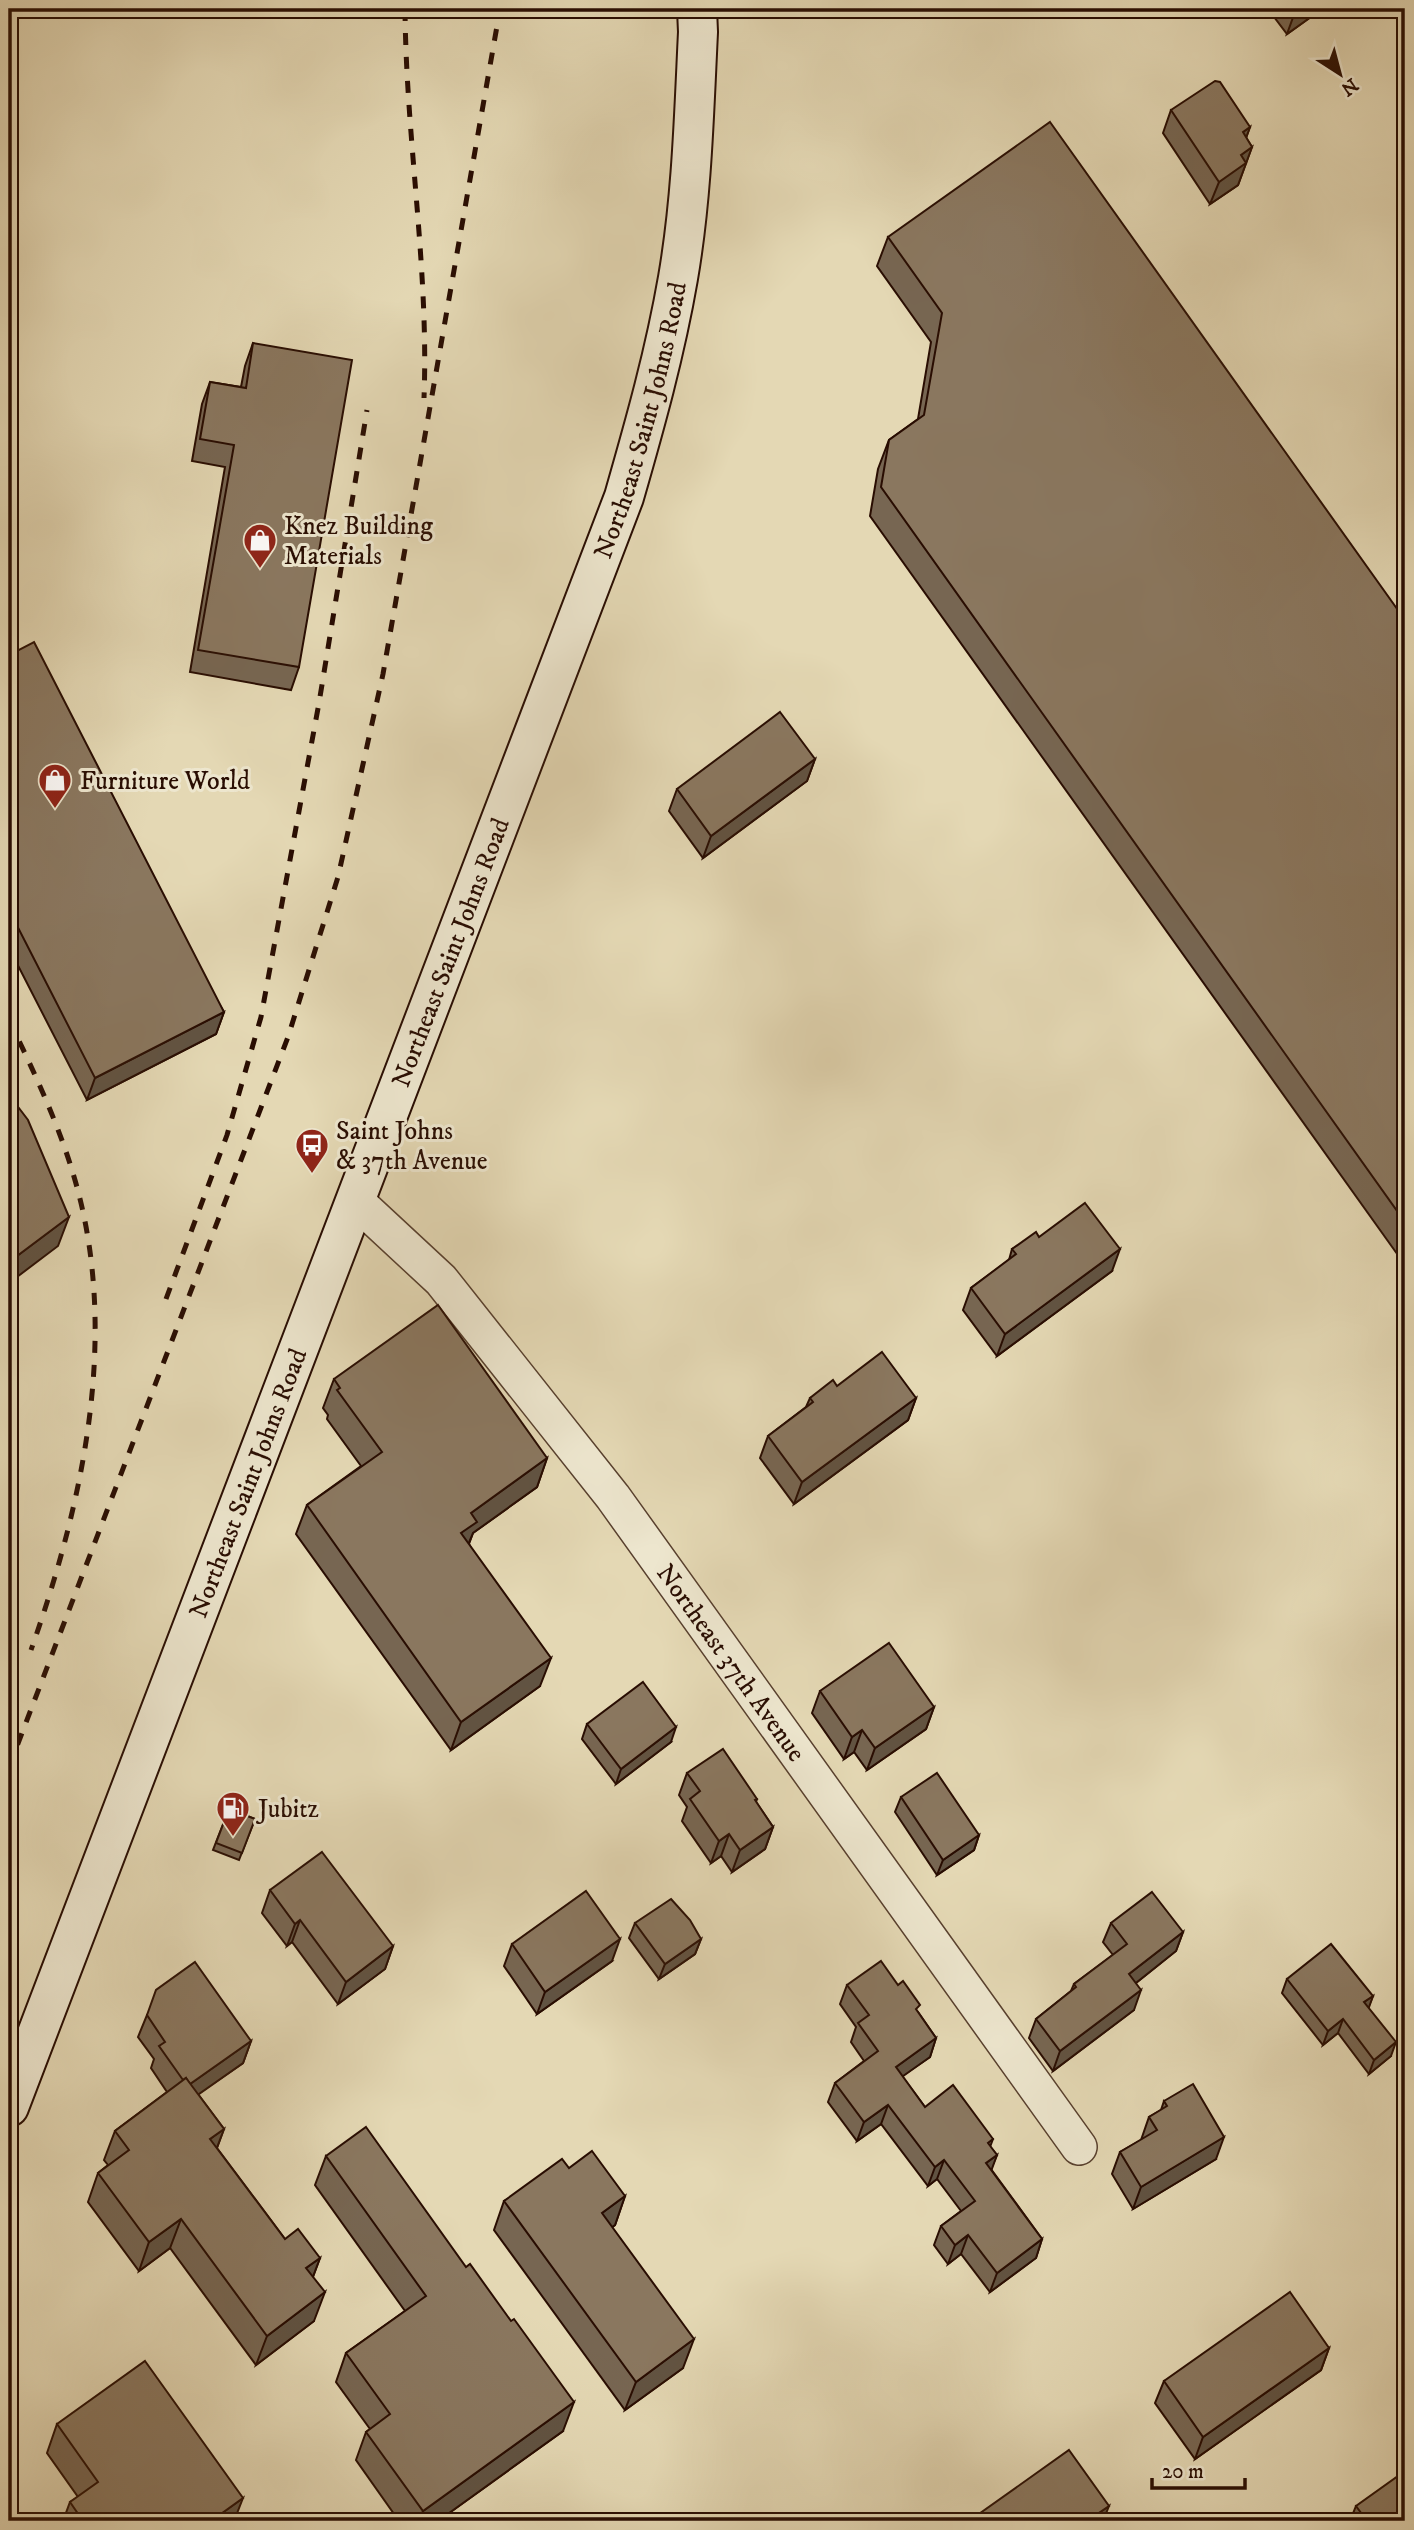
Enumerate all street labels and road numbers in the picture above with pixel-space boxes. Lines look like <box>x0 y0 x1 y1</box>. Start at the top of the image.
street label: Northeast Saint Johns Road <box>587 279 695 564</box>
street label: Northeast Saint Johns Road <box>385 813 518 1092</box>
street label: Northeast Saint Johns Road <box>182 1344 315 1623</box>
street label: Northeast 37th Avenue <box>648 1558 812 1768</box>

